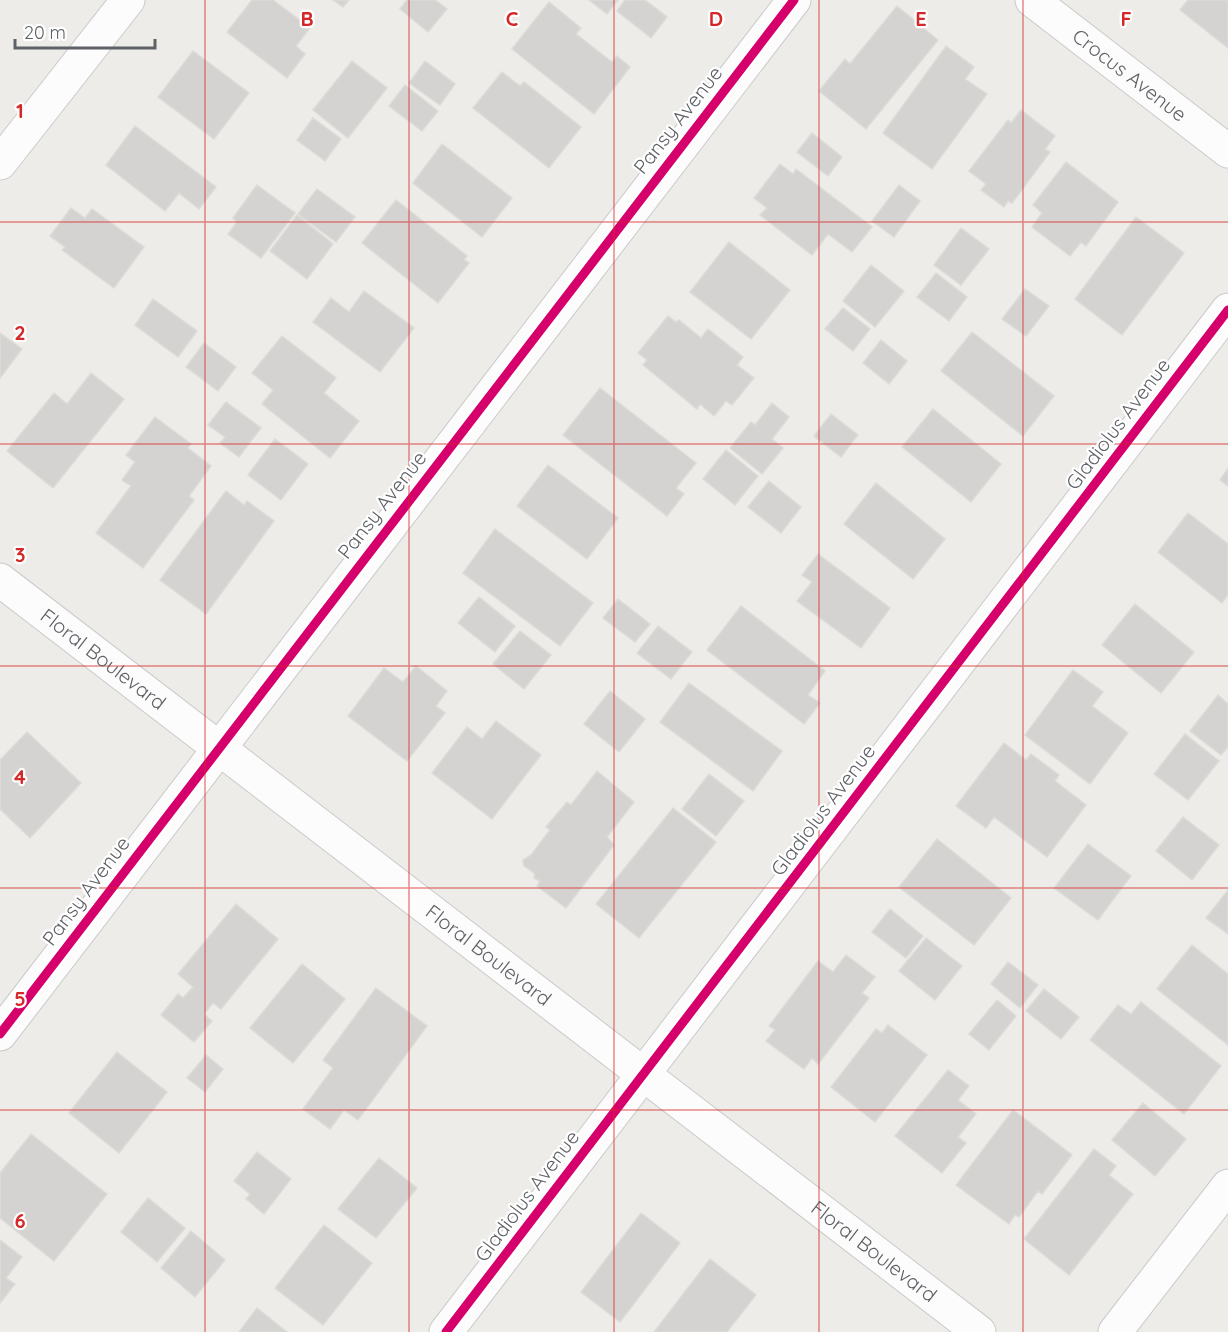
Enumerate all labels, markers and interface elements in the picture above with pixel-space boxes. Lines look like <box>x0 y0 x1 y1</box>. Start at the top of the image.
text: B <box>300 6 314 31</box>
text: C <box>506 6 519 31</box>
text: D <box>709 6 723 31</box>
text: E <box>915 6 927 31</box>
text: F <box>1120 6 1132 31</box>
scale bar <box>15 12 154 50</box>
text: 20 m <box>24 21 66 44</box>
street label: Crocus Avenue <box>1068 23 1192 127</box>
street label: Pansy Avenue <box>628 61 728 179</box>
text: 1 <box>16 98 24 123</box>
text: 2 <box>14 320 26 345</box>
street label: Gladiolus Avenue <box>1060 353 1175 494</box>
street label: Pansy Avenue <box>332 446 432 564</box>
text: 3 <box>15 542 25 567</box>
street label: Floral Boulevard <box>36 603 171 715</box>
street label: Gladiolus Avenue <box>765 739 880 880</box>
text: 4 <box>14 764 26 789</box>
street label: Pansy Avenue <box>36 831 135 950</box>
street label: Floral Boulevard <box>421 899 557 1011</box>
text: 5 <box>14 986 26 1011</box>
street label: Gladiolus Avenue <box>469 1125 584 1266</box>
street label: Floral Boulevard <box>806 1195 942 1307</box>
text: 6 <box>14 1208 26 1233</box>

